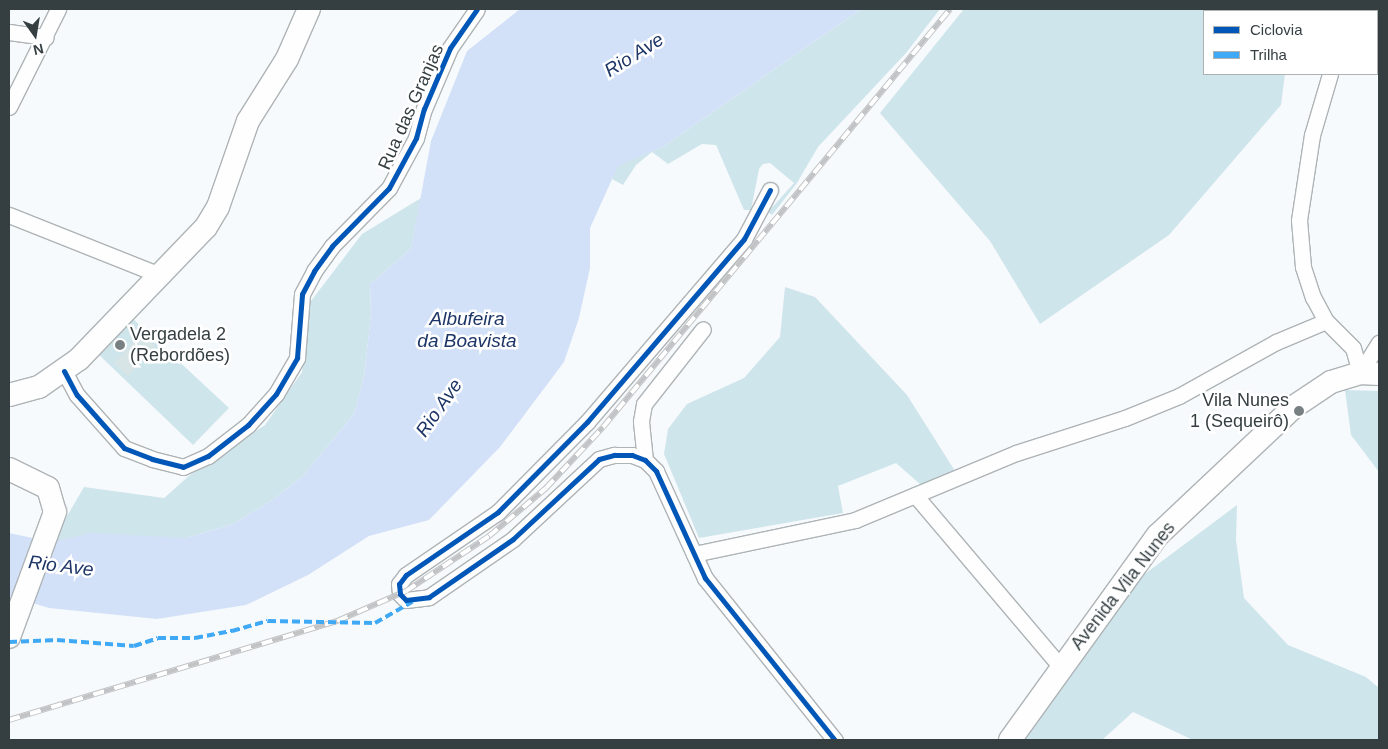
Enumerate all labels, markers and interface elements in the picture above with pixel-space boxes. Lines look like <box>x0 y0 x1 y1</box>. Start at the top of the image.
north arrow <box>10 10 60 60</box>
legend <box>1203 10 1378 75</box>
text: Ciclovia <box>1250 21 1303 38</box>
water label: Rio Ave <box>600 28 668 82</box>
text: N <box>32 41 45 59</box>
street label: Rua das Granjas <box>374 41 448 173</box>
text: Trilha <box>1250 46 1287 63</box>
water label: Albufeira da Boavista <box>417 308 517 352</box>
place label: Vergadela 2 (Rebordões) <box>130 324 230 366</box>
marker: Vergadela 2 (Rebordões) <box>114 339 126 351</box>
water label: Rio Ave <box>411 374 467 442</box>
place label: Vila Nunes 1 (Sequeirô) <box>1190 390 1289 432</box>
marker: Vila Nunes 1 (Sequeirô) <box>1293 405 1305 417</box>
street label: Avenida Vila Nunes <box>1066 518 1180 654</box>
water label: Rio Ave <box>27 551 95 581</box>

